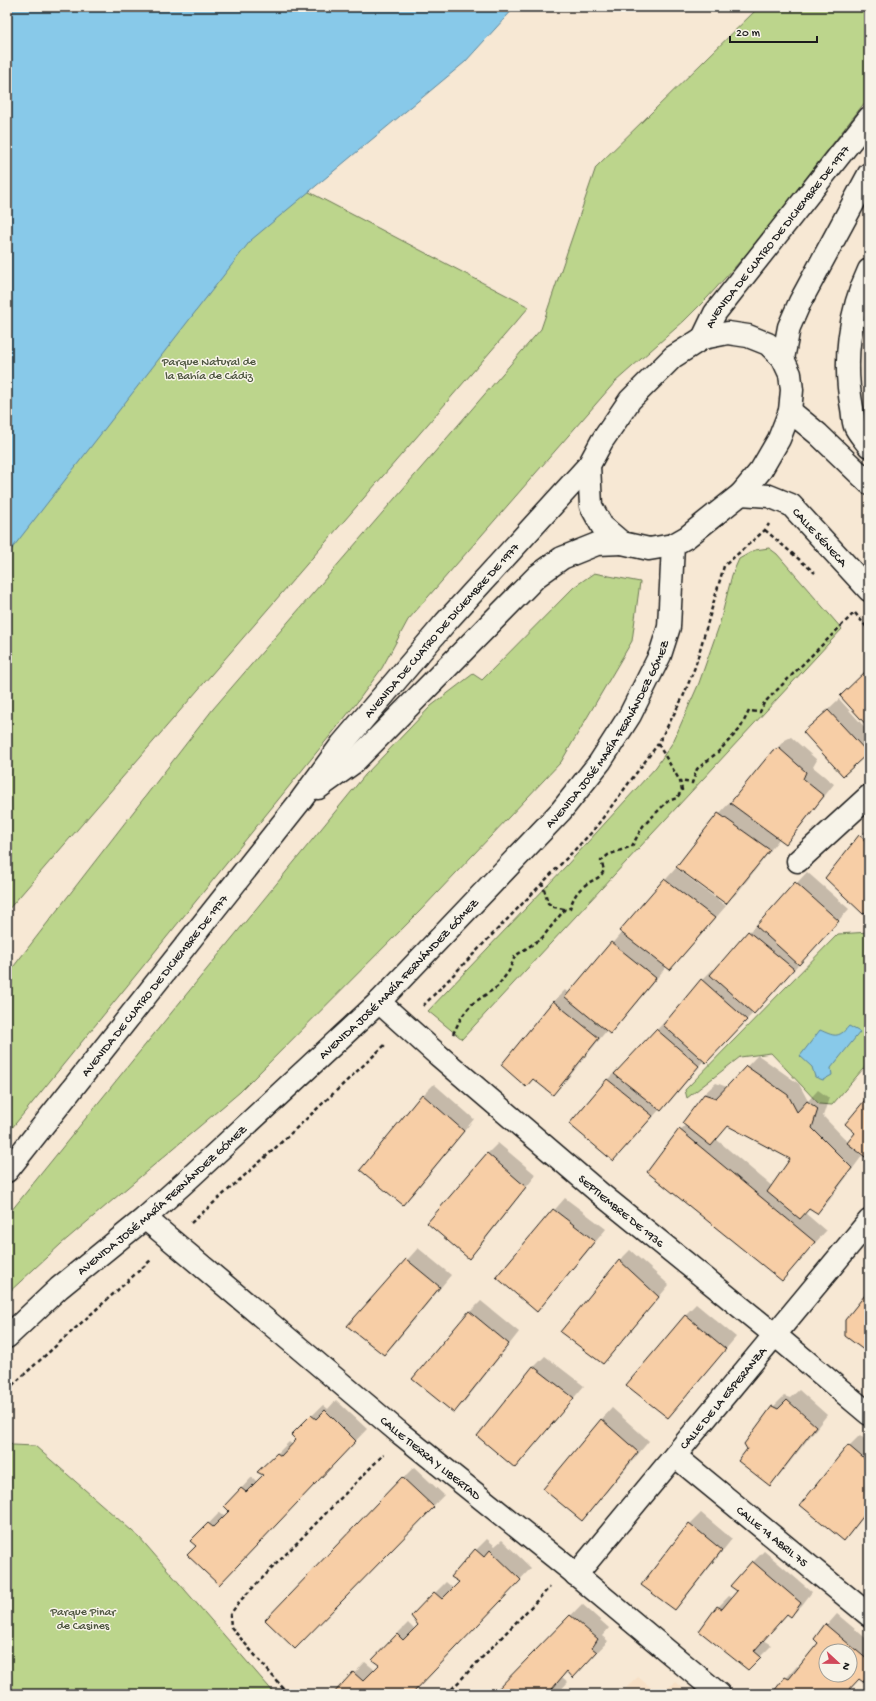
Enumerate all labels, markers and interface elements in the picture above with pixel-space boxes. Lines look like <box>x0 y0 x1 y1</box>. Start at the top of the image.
scale bar <box>730 18 817 44</box>
text: 20 m <box>736 27 761 41</box>
street label: AVENIDA DE CUATRO DE DICIEMBRE DE 1977 <box>704 143 854 331</box>
park label: Parque Natural de la Bahía de Cádiz <box>161 356 257 384</box>
street label: CALLE SÉNECA <box>788 506 850 571</box>
street label: AVENIDA DE CUATRO DE DICIEMBRE DE 1977 <box>362 541 524 721</box>
street label: AVENIDA JOSÉ MARÍA FERNÁNDEZ GÓMEZ <box>544 639 673 832</box>
street label: AVENIDA DE CUATRO DE DICIEMBRE DE 1977 <box>80 892 232 1080</box>
street label: AVENIDA JOSÉ MARÍA FERNÁNDEZ GÓMEZ <box>317 897 483 1063</box>
street label: AVENIDA JOSÉ MARÍA FERNÁNDEZ GÓMEZ <box>75 1123 251 1279</box>
street label: SEPTIEMBRE DE 1936 <box>574 1173 667 1252</box>
street label: CALLE DE LA ESPERANZA <box>678 1344 771 1453</box>
street label: CALLE TIERRA Y LIBERTAD <box>376 1414 483 1504</box>
street label: CALLE 14 ABRIL 75 <box>733 1504 810 1571</box>
park label: Parque Pinar de Casines <box>49 1606 117 1634</box>
north arrow <box>818 1643 858 1683</box>
text: N <box>839 1660 852 1672</box>

